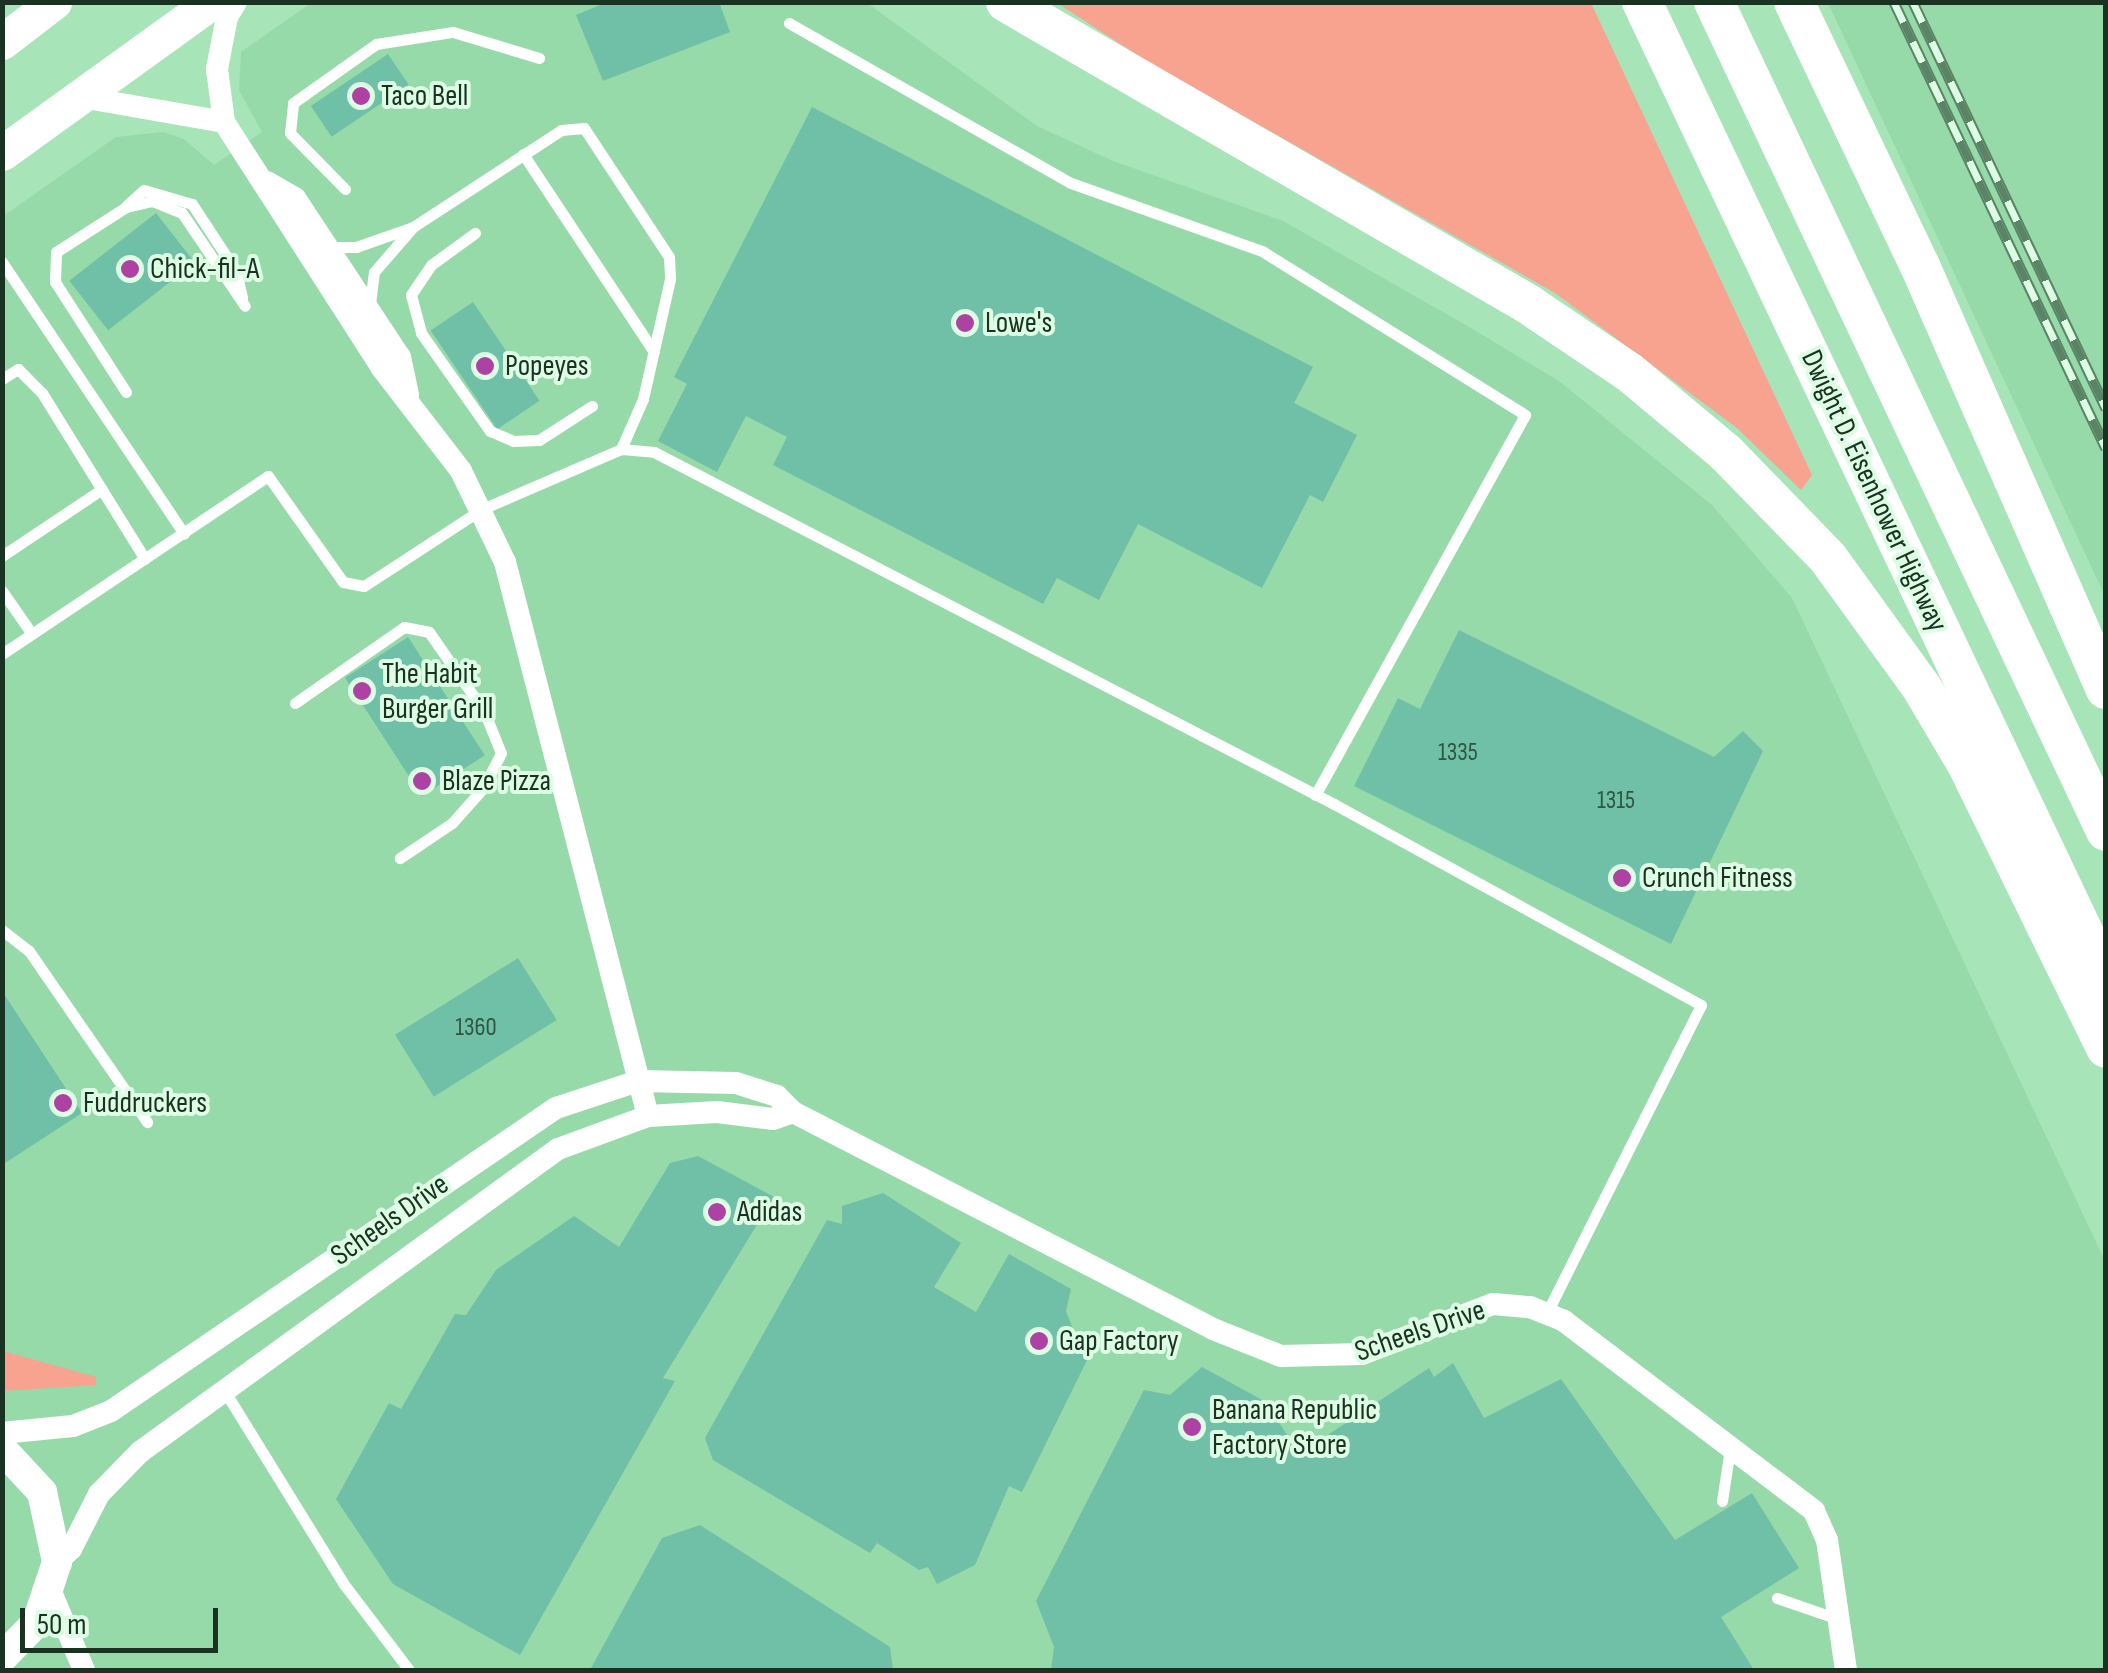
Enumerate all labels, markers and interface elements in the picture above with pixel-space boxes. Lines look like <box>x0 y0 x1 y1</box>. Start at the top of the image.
place label: Taco Bell <box>381 78 468 114</box>
marker: Taco Bell <box>350 85 372 107</box>
place label: Chick-fil-A <box>150 251 259 287</box>
marker: Chick-fil-A <box>119 258 141 280</box>
place label: Lowe's <box>985 305 1052 341</box>
marker: Lowe's <box>954 312 976 334</box>
street label: Dwight D. Eisenhower Highway <box>1793 345 1955 637</box>
place label: Popeyes <box>505 348 589 384</box>
marker: Popeyes <box>474 355 496 377</box>
place label: The Habit Burger Grill <box>382 656 493 726</box>
marker: The Habit Burger Grill <box>351 680 373 702</box>
house number: 1335 <box>1438 738 1478 768</box>
place label: Blaze Pizza <box>442 763 551 799</box>
marker: Blaze Pizza <box>411 770 433 792</box>
house number: 1315 <box>1597 786 1635 816</box>
place label: Crunch Fitness <box>1642 860 1793 896</box>
marker: Crunch Fitness <box>1611 867 1633 889</box>
house number: 1360 <box>455 1013 497 1043</box>
place label: Fuddruckers <box>83 1085 207 1121</box>
marker: Fuddruckers <box>52 1092 74 1114</box>
street label: Scheels Drive <box>324 1166 456 1274</box>
place label: Adidas <box>737 1194 802 1230</box>
marker: Adidas <box>706 1201 728 1223</box>
street label: Scheels Drive <box>1350 1292 1490 1370</box>
place label: Gap Factory <box>1059 1323 1179 1359</box>
marker: Gap Factory <box>1028 1330 1050 1352</box>
place label: Banana Republic Factory Store <box>1212 1392 1377 1462</box>
marker: Banana Republic Factory Store <box>1181 1416 1203 1438</box>
scale bar <box>25 1588 222 1650</box>
text: 50 m <box>37 1607 86 1643</box>

